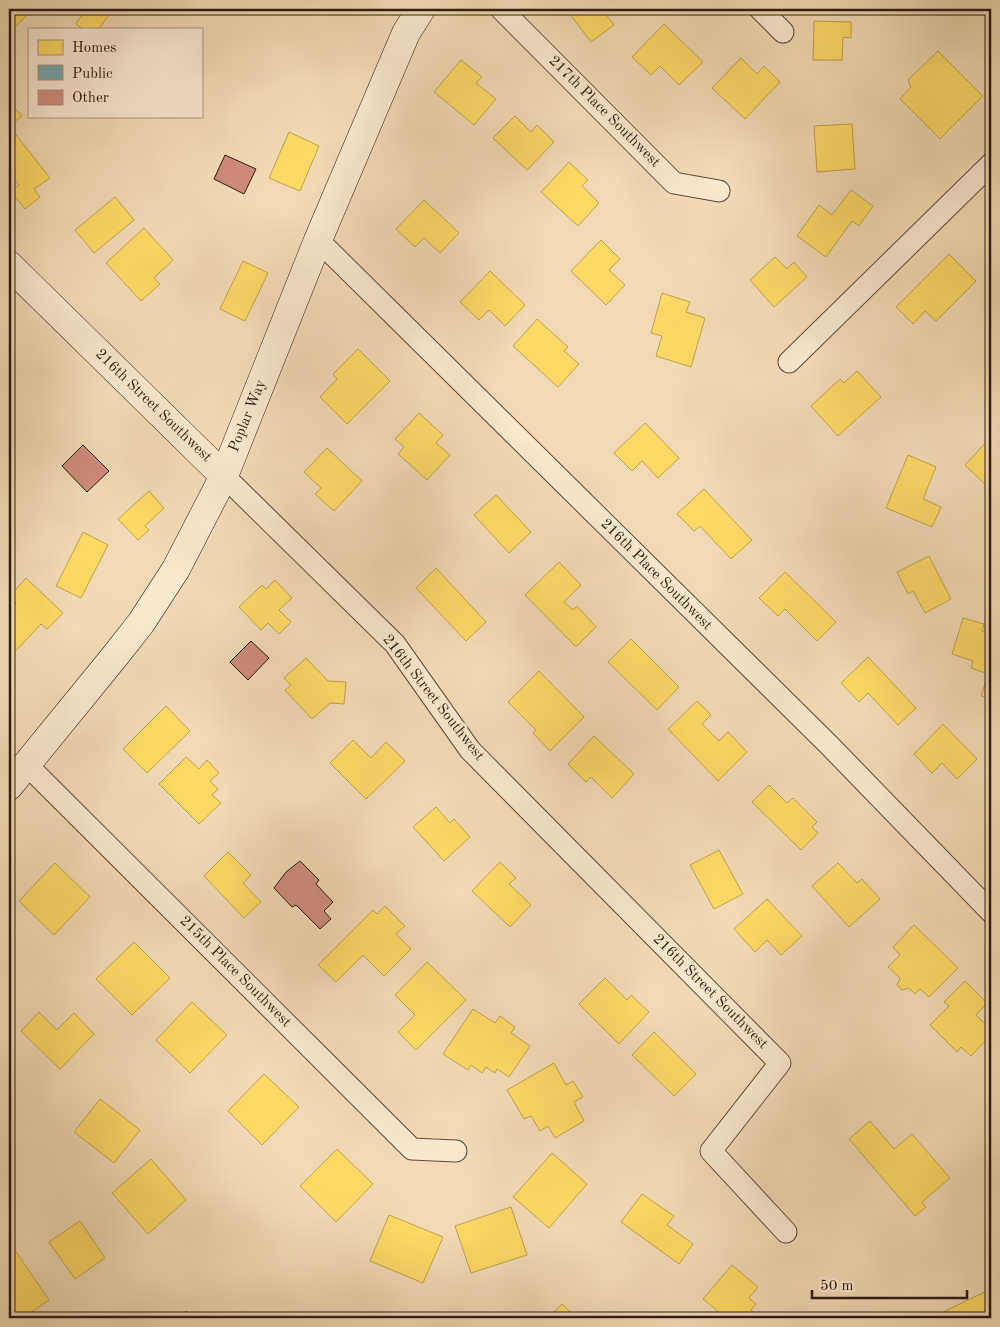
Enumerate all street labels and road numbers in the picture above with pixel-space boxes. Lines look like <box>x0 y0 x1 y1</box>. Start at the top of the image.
street label: 217th Place Southwest <box>545 53 663 171</box>
street label: 216th Street Southwest <box>92 347 214 465</box>
street label: Poplar Way <box>227 378 269 454</box>
street label: 216th Place Southwest <box>597 516 715 634</box>
street label: 216th Street Southwest <box>379 632 487 764</box>
street label: 215th Place Southwest <box>176 913 294 1031</box>
street label: 216th Street Southwest <box>650 932 770 1052</box>

